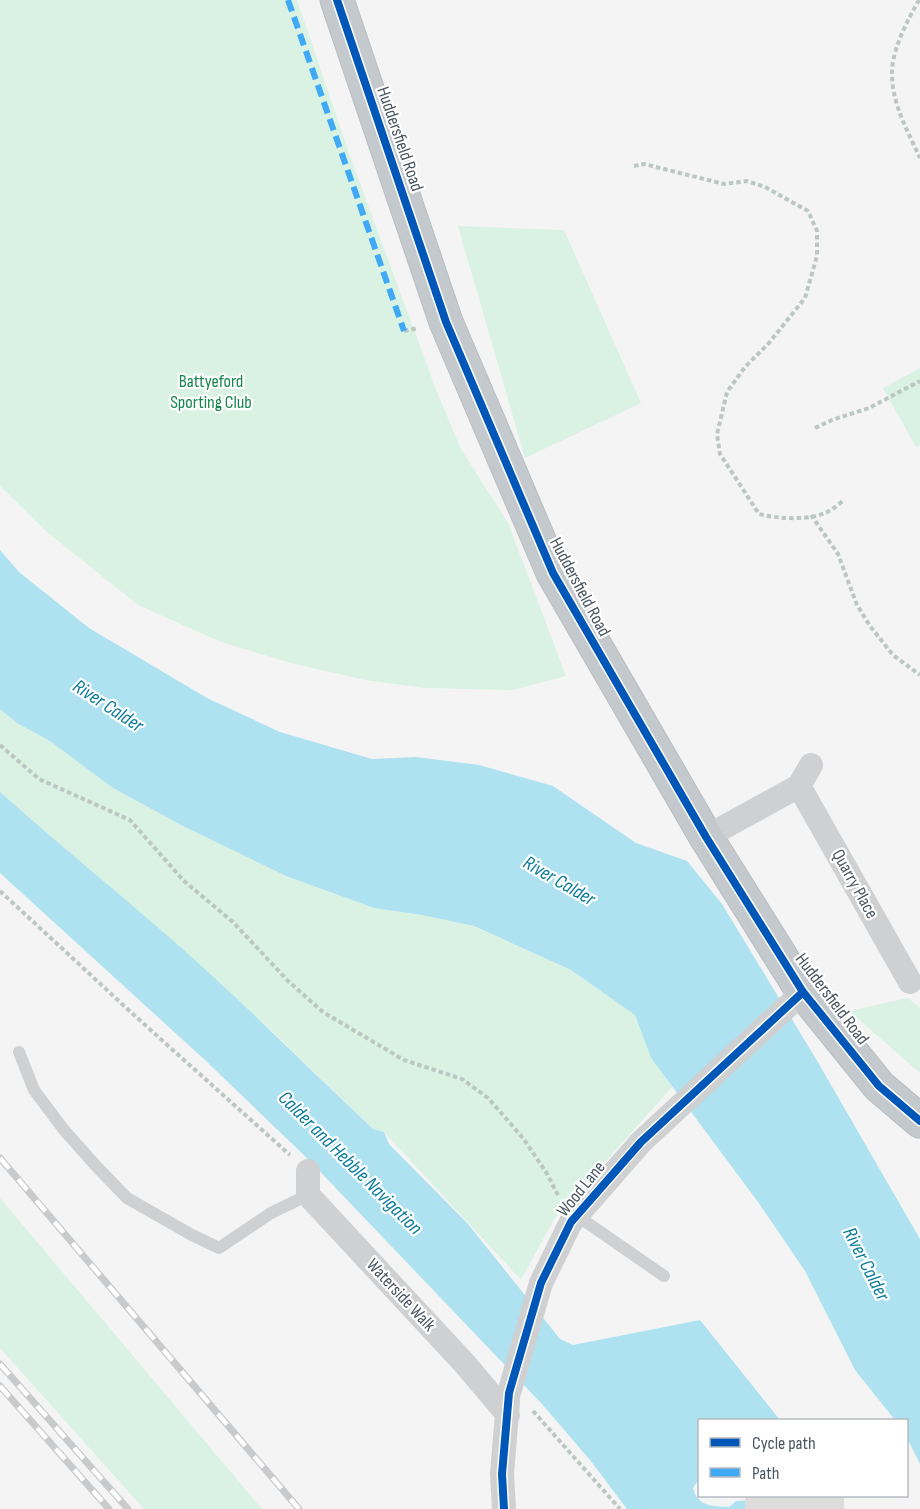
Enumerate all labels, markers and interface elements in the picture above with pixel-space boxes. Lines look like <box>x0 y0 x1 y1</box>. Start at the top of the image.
street label: Huddersfield Road <box>372 84 428 194</box>
park label: Battyeford Sporting Club <box>170 371 252 413</box>
street label: Huddersfield Road <box>545 534 615 640</box>
water label: River Calder <box>68 674 149 738</box>
street label: Quarry Place <box>827 846 883 922</box>
water label: River Calder <box>519 851 601 912</box>
street label: Huddersfield Road <box>791 949 873 1049</box>
water label: Calder and Hebble Navigation <box>273 1086 427 1240</box>
street label: Wood Lane <box>552 1157 610 1221</box>
water label: River Calder <box>837 1223 895 1306</box>
street label: Waterside Walk <box>362 1254 440 1336</box>
legend <box>698 1419 908 1497</box>
text: Cycle path <box>752 1433 816 1454</box>
text: Path <box>752 1463 780 1484</box>

